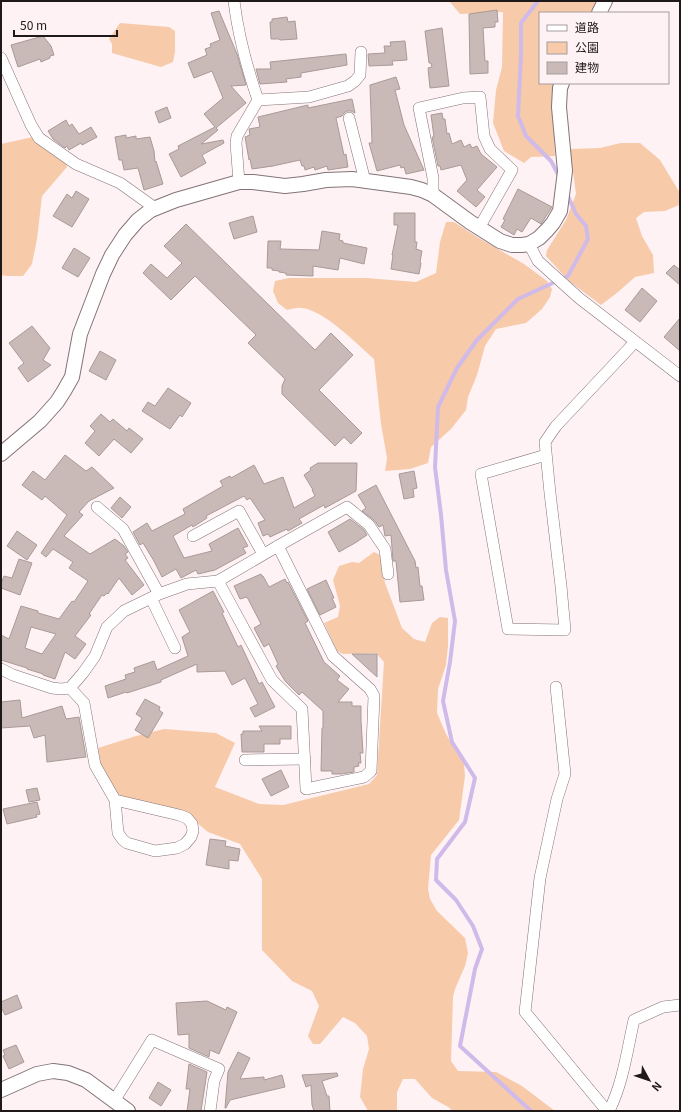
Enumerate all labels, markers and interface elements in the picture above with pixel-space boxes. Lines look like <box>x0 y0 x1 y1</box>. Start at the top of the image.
scale bar <box>14 12 117 38</box>
legend <box>539 12 669 84</box>
text: 50 m <box>20 16 47 33</box>
text: 道路 <box>575 18 599 35</box>
text: 公園 <box>575 38 599 55</box>
text: 建物 <box>575 58 599 75</box>
north arrow <box>629 1060 669 1100</box>
text: N <box>649 1079 666 1095</box>

